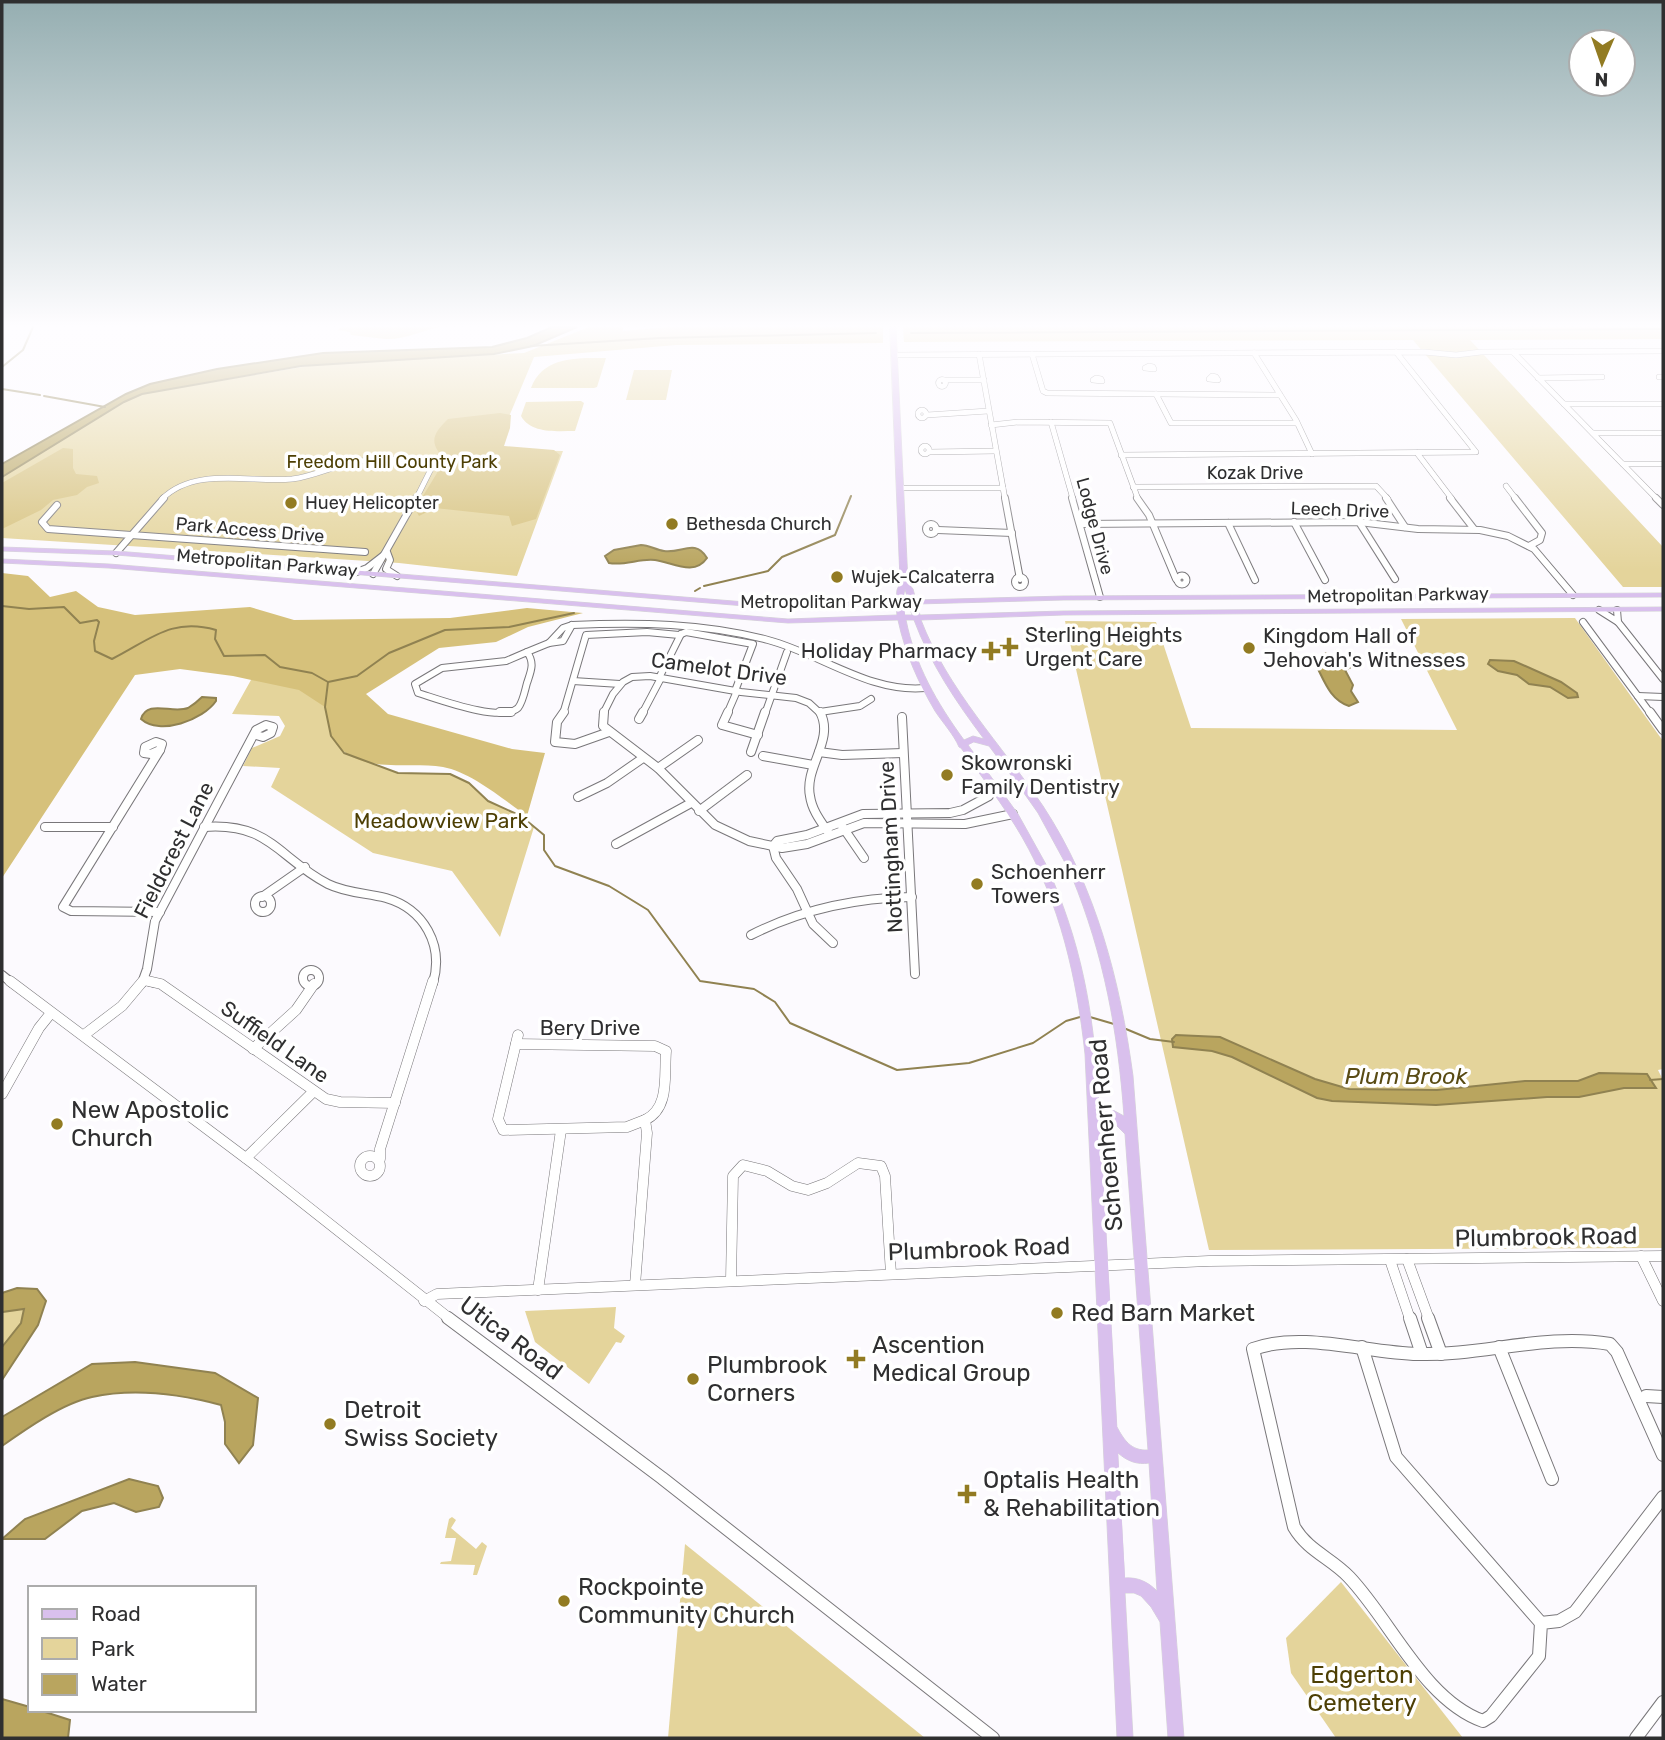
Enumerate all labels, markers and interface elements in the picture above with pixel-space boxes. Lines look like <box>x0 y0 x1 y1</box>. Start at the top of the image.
north arrow <box>1567 28 1637 98</box>
text: N <box>1594 68 1609 91</box>
park label: Freedom Hill County Park <box>286 451 498 473</box>
street label: Kozak Drive <box>1207 462 1303 484</box>
street label: Lodge Drive <box>1071 475 1119 577</box>
place label: Huey Helicopter <box>305 492 439 514</box>
marker: Huey Helicopter <box>283 495 299 511</box>
street label: Leech Drive <box>1290 497 1390 523</box>
street label: Park Access Drive <box>175 513 325 547</box>
place label: Bethesda Church <box>686 513 832 535</box>
marker: Bethesda Church <box>664 516 680 532</box>
street label: Metropolitan Parkway <box>176 544 359 582</box>
place label: Wujek-Calcaterra <box>851 566 995 588</box>
marker: Wujek-Calcaterra <box>829 569 845 585</box>
street label: Metropolitan Parkway <box>1307 582 1489 608</box>
street label: Metropolitan Parkway <box>740 591 922 613</box>
place label: Sterling Heights Urgent Care <box>1025 622 1183 671</box>
place label: Kingdom Hall of Jehovah's Witnesses <box>1263 623 1466 672</box>
marker: Sterling Heights Urgent Care <box>999 637 1019 657</box>
place label: Holiday Pharmacy <box>801 638 977 663</box>
marker: Kingdom Hall of Jehovah's Witnesses <box>1241 640 1257 656</box>
marker: Holiday Pharmacy <box>983 643 999 659</box>
street label: Camelot Drive <box>650 647 789 690</box>
place label: Skowronski Family Dentistry <box>961 750 1120 799</box>
street label: Nottingham Drive <box>874 760 907 934</box>
marker: Skowronski Family Dentistry <box>939 767 955 783</box>
street label: Fieldcrest Lane <box>128 777 219 922</box>
park label: Meadowview Park <box>354 808 528 833</box>
place label: Schoenherr Towers <box>991 859 1106 908</box>
marker: Schoenherr Towers <box>969 876 985 892</box>
street label: Suffield Lane <box>216 995 334 1088</box>
street label: Bery Drive <box>540 1015 640 1040</box>
street label: Schoenherr Road <box>1084 1038 1128 1232</box>
water label: Plum Brook <box>1345 1062 1468 1090</box>
place label: New Apostolic Church <box>71 1096 229 1152</box>
marker: New Apostolic Church <box>49 1116 65 1132</box>
street label: Plumbrook Road <box>1454 1221 1638 1253</box>
street label: Plumbrook Road <box>887 1232 1071 1266</box>
street label: Utica Road <box>454 1290 568 1386</box>
place label: Red Barn Market <box>1071 1299 1255 1327</box>
marker: Red Barn Market <box>1049 1305 1065 1321</box>
place label: Ascention Medical Group <box>872 1331 1031 1387</box>
marker: Ascention Medical Group <box>846 1349 866 1369</box>
place label: Plumbrook Corners <box>707 1351 828 1407</box>
marker: Plumbrook Corners <box>685 1371 701 1387</box>
place label: Detroit Swiss Society <box>344 1396 498 1452</box>
marker: Detroit Swiss Society <box>322 1416 338 1432</box>
place label: Optalis Health & Rehabilitation <box>983 1466 1160 1522</box>
marker: Optalis Health & Rehabilitation <box>957 1484 977 1504</box>
place label: Rockpointe Community Church <box>578 1573 795 1629</box>
legend <box>28 1586 256 1712</box>
marker: Rockpointe Community Church <box>556 1593 572 1609</box>
text: Road <box>91 1601 141 1626</box>
text: Park <box>91 1636 135 1661</box>
park label: Edgerton Cemetery <box>1307 1661 1417 1717</box>
text: Water <box>91 1671 147 1696</box>

